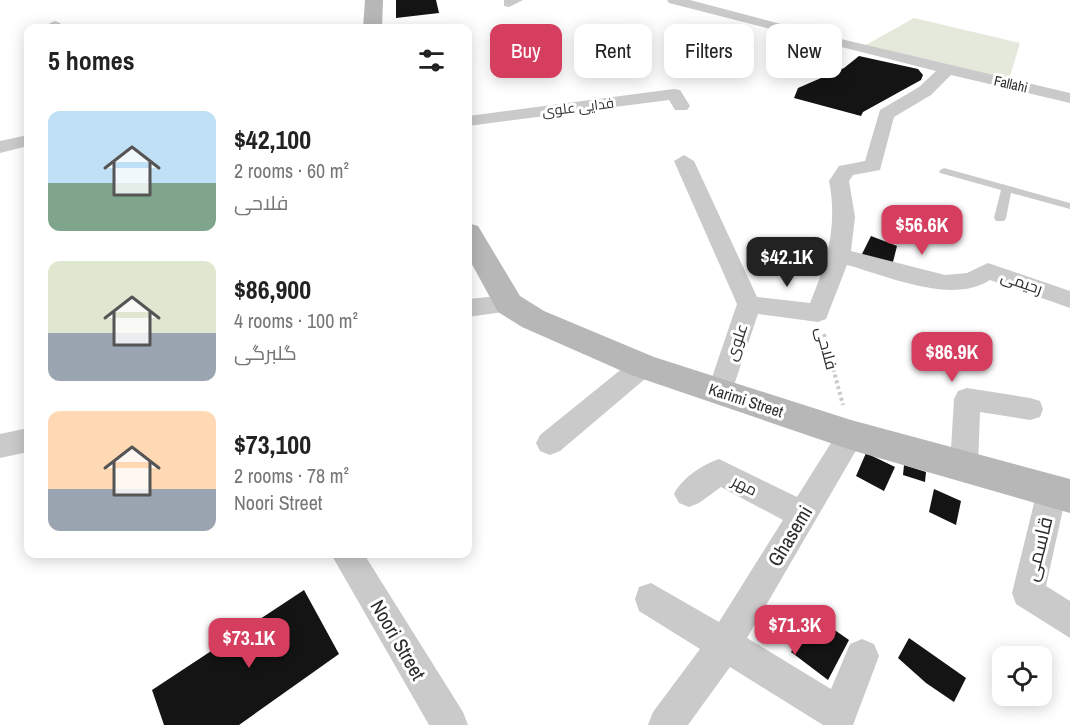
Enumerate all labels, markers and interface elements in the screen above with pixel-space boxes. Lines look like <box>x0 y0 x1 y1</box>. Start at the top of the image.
chip: Buy <box>490 24 562 78</box>
chip: Rent <box>574 24 652 78</box>
chip: Filters <box>664 24 754 78</box>
chip: New <box>766 24 842 78</box>
text: 5 homes <box>48 43 135 78</box>
icon: filters <box>415 44 448 77</box>
street label: Fallahi <box>992 71 1030 97</box>
street label: فدایی علوی <box>541 94 615 120</box>
text: $42,100 <box>234 122 311 157</box>
icon: home <box>96 135 168 207</box>
text: 2 rooms · 60 m² <box>234 157 349 184</box>
text: فلاحی <box>234 189 288 216</box>
pin: $56.6K <box>873 205 971 256</box>
text: $56.6K <box>896 211 948 238</box>
pin: $42.1K <box>738 237 836 288</box>
text: $42.1K <box>761 243 813 270</box>
street label: رحیمی <box>998 265 1046 299</box>
text: $86,900 <box>234 272 311 307</box>
icon: home <box>96 285 168 357</box>
text: 4 rooms · 100 m² <box>234 307 358 334</box>
street label: علوی <box>719 320 753 364</box>
street label: فلاحی <box>811 324 843 372</box>
pin: $86.9K <box>903 332 1001 383</box>
text: $86.9K <box>926 338 978 365</box>
text: گلبرگی <box>234 339 297 366</box>
street label: Karimi Street <box>706 378 786 423</box>
text: $73,100 <box>234 427 311 462</box>
icon: home <box>96 435 168 507</box>
text: 2 rooms · 78 m² <box>234 462 349 489</box>
street label: مهر <box>728 469 761 501</box>
text: Noori Street <box>234 489 322 516</box>
street label: Ghasemi <box>761 500 818 571</box>
street label: قاسمی <box>1016 514 1059 584</box>
street label: Noori Street <box>365 595 432 685</box>
pin: $71.3K <box>746 605 844 656</box>
text: $71.3K <box>769 611 821 638</box>
pin: $73.1K <box>200 618 298 669</box>
text: $73.1K <box>223 624 275 651</box>
map controls <box>992 646 1052 706</box>
button: locate <box>992 646 1052 706</box>

